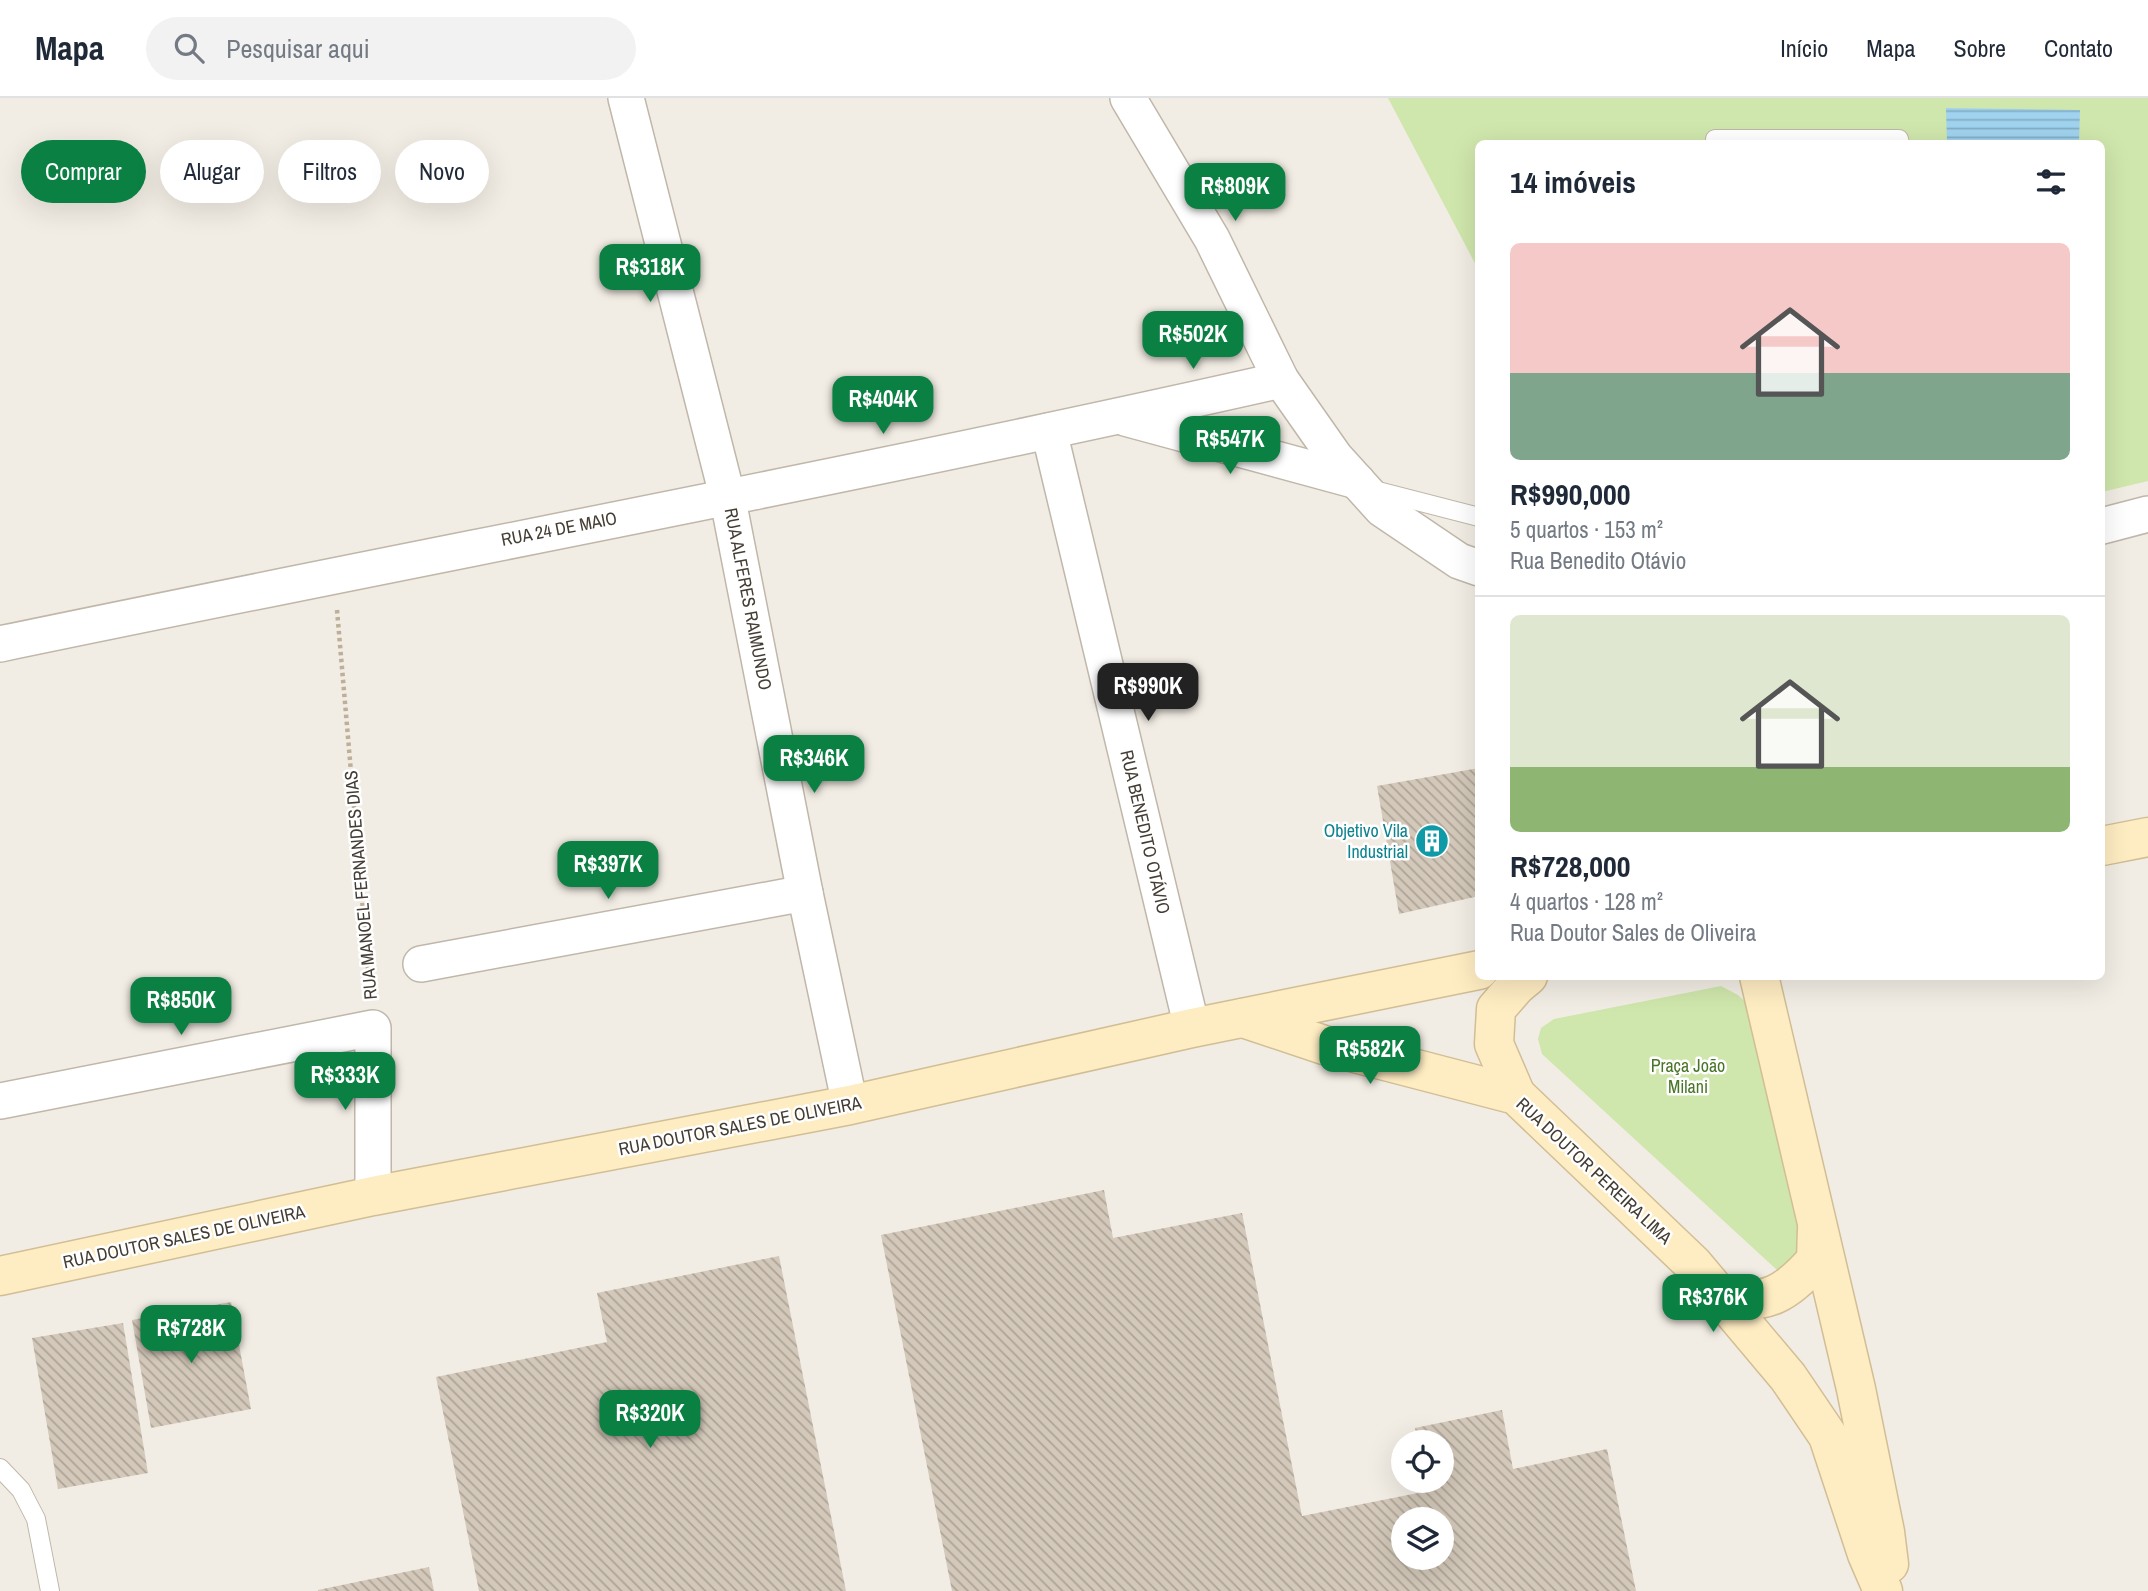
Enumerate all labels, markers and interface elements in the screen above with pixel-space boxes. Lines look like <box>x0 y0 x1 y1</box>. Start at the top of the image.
search box <box>146 17 636 80</box>
text: Mapa <box>35 26 104 70</box>
icon: search <box>170 29 208 67</box>
text: Pesquisar aqui <box>226 31 370 66</box>
text: Início <box>1780 32 1828 64</box>
text: Mapa <box>1866 32 1916 64</box>
text: Sobre <box>1954 32 2006 64</box>
text: Contato <box>2044 32 2113 64</box>
chip: Comprar <box>21 140 146 203</box>
chip: Alugar <box>160 140 264 203</box>
chip: Filtros <box>278 140 381 203</box>
chip: Novo <box>395 140 489 203</box>
text: 14 imóveis <box>1510 162 1636 202</box>
icon: filters <box>2032 163 2070 201</box>
pin: R$809K <box>1178 164 1292 223</box>
text: R$809K <box>1200 170 1270 201</box>
pin: R$318K <box>593 244 707 304</box>
text: R$318K <box>615 251 685 282</box>
icon: home <box>1727 289 1853 415</box>
pin: R$502K <box>1136 312 1250 371</box>
text: R$502K <box>1158 318 1228 349</box>
pin: R$404K <box>826 376 940 436</box>
text: R$404K <box>848 383 918 414</box>
pin: R$547K <box>1173 416 1287 476</box>
text: R$547K <box>1195 423 1265 454</box>
text: R$990,000 <box>1510 474 1630 514</box>
street label: RUA 24 DE MAIO <box>499 505 619 552</box>
street label: RUA ALFERES RAIMUNDO <box>719 506 778 692</box>
text: 5 quartos · 153 m² <box>1510 514 1663 545</box>
text: Rua Benedito Otávio <box>1510 545 1686 576</box>
icon: home <box>1727 661 1853 787</box>
pin: R$990K <box>1091 664 1205 723</box>
text: R$990K <box>1113 670 1183 701</box>
pin: R$346K <box>757 736 871 795</box>
text: R$346K <box>779 742 849 773</box>
street label: RUA BENEDITO OTÁVIO <box>1114 748 1176 916</box>
street label: RUA MANOEL FERNANDES DIAS <box>338 769 383 1001</box>
place label: Objetivo Vila Industrial <box>1324 818 1408 864</box>
building icon: Objetivo Vila Industrial <box>1413 822 1451 860</box>
pin: R$397K <box>551 842 665 901</box>
text: R$728,000 <box>1510 846 1630 886</box>
text: R$397K <box>573 848 643 879</box>
text: 4 quartos · 128 m² <box>1510 886 1663 917</box>
text: Rua Doutor Sales de Oliveira <box>1510 917 1756 948</box>
pin: R$850K <box>124 978 238 1037</box>
text: R$850K <box>146 984 216 1015</box>
pin: R$582K <box>1313 1026 1427 1086</box>
text: R$582K <box>1335 1033 1405 1064</box>
pin: R$333K <box>288 1052 402 1112</box>
park label: Praça João Milani <box>1651 1053 1725 1099</box>
text: R$333K <box>310 1059 380 1090</box>
street label: RUA DOUTOR SALES DE OLIVEIRA <box>616 1090 863 1161</box>
street label: RUA DOUTOR PEREIRA LIMA <box>1511 1092 1678 1250</box>
street label: RUA DOUTOR SALES DE OLIVEIRA <box>61 1199 307 1274</box>
pin: R$376K <box>1656 1274 1770 1334</box>
text: R$376K <box>1678 1281 1748 1312</box>
pin: R$728K <box>134 1306 248 1365</box>
text: R$728K <box>156 1312 226 1343</box>
pin: R$320K <box>593 1390 707 1450</box>
text: R$320K <box>615 1397 685 1428</box>
map controls <box>1391 1430 1454 1570</box>
button: locate <box>1391 1430 1454 1493</box>
button: layers <box>1391 1507 1454 1570</box>

